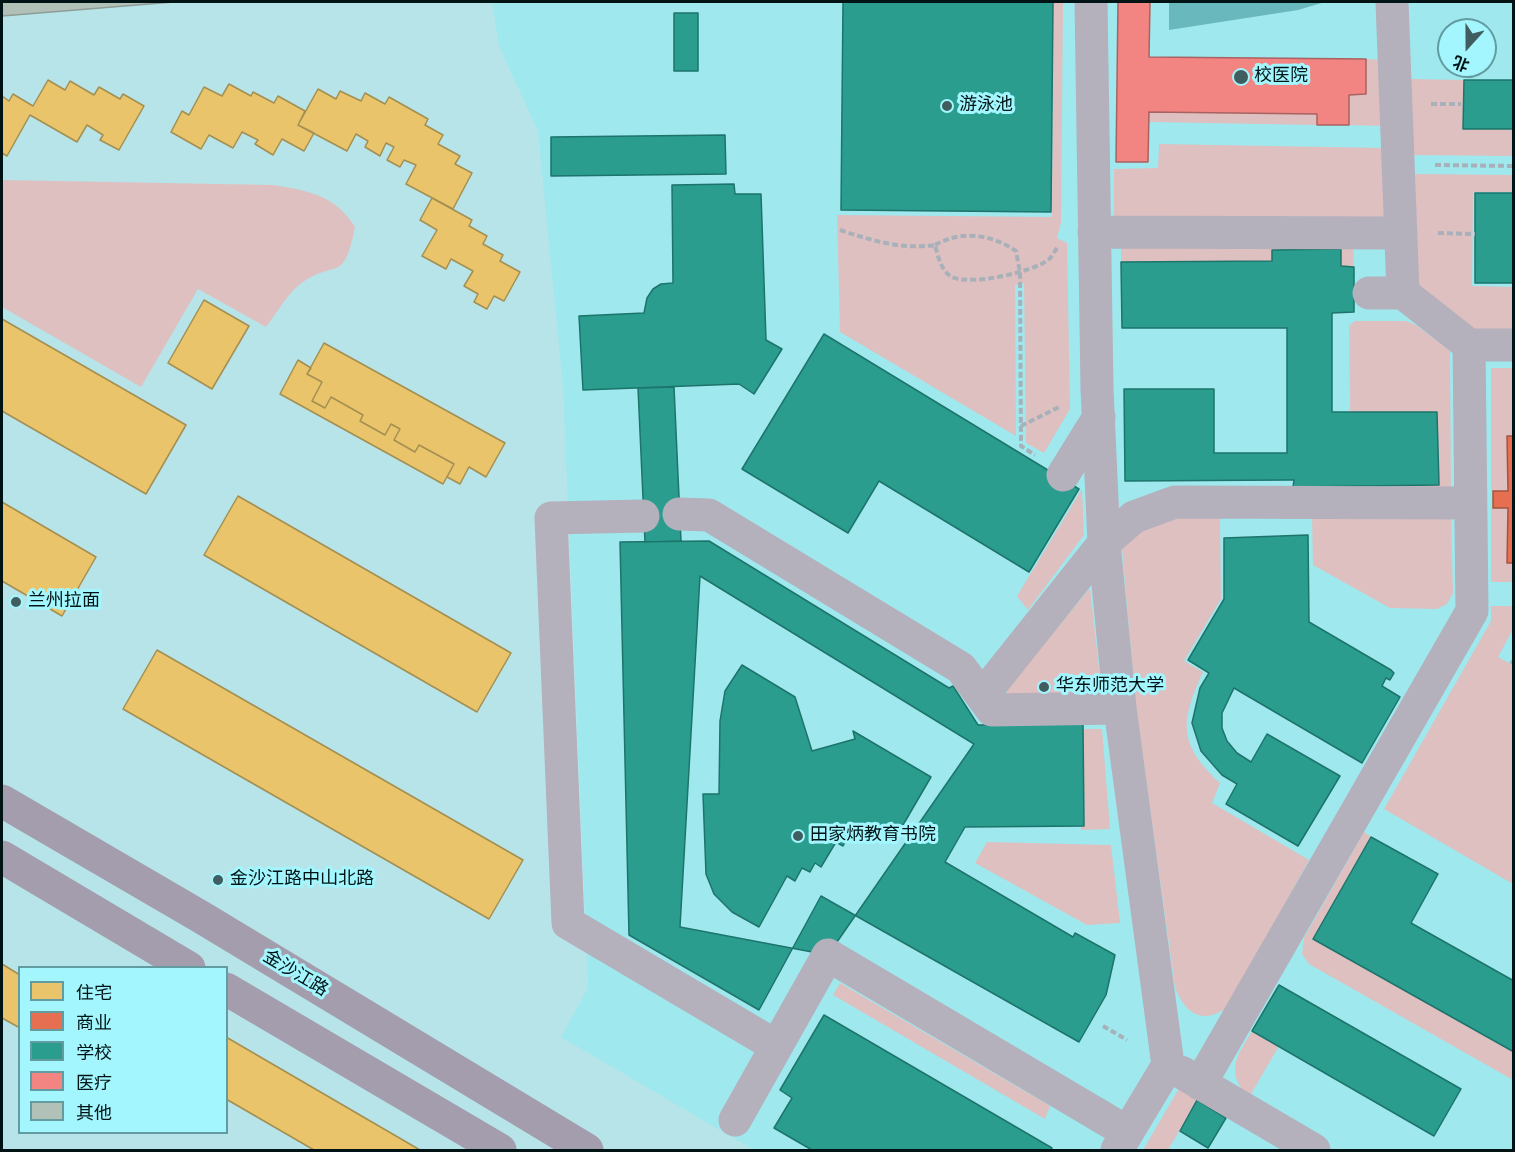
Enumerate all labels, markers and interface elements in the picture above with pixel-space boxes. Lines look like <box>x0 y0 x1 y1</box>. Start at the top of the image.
north arrow <box>1437 18 1497 78</box>
text: 北 <box>1450 50 1473 76</box>
place label: 校医院 <box>1254 66 1308 88</box>
marker: 校医院 <box>1232 68 1250 86</box>
place label: 游泳池 <box>959 95 1013 117</box>
marker: 游泳池 <box>940 99 954 113</box>
place label: 兰州拉面 <box>28 591 100 613</box>
marker: 兰州拉面 <box>9 595 23 609</box>
place label: 华东师范大学 <box>1056 676 1164 698</box>
marker: 华东师范大学 <box>1037 680 1051 694</box>
place label: 田家炳教育书院 <box>810 825 936 847</box>
marker: 田家炳教育书院 <box>791 829 805 843</box>
place label: 金沙江路中山北路 <box>230 869 374 891</box>
marker: 金沙江路中山北路 <box>211 873 225 887</box>
street label: 金沙江路 <box>259 946 331 1002</box>
legend <box>18 966 228 1134</box>
text: 住宅 <box>76 981 112 1005</box>
text: 商业 <box>76 1011 112 1035</box>
text: 学校 <box>76 1041 112 1065</box>
text: 医疗 <box>76 1071 112 1095</box>
text: 其他 <box>76 1101 112 1125</box>

